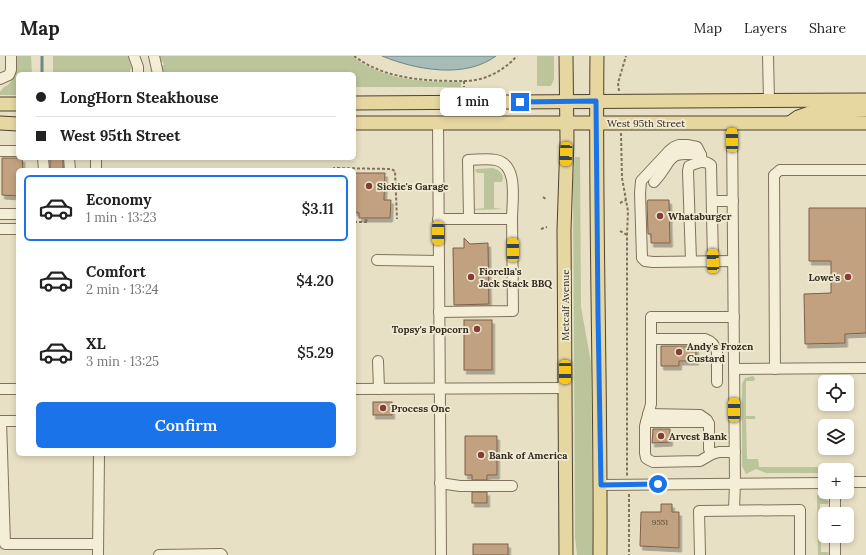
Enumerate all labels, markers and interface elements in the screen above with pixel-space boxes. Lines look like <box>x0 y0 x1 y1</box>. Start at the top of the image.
text: Map <box>20 16 60 40</box>
text: Map <box>694 19 722 37</box>
text: Layers <box>744 19 787 37</box>
text: Share <box>809 19 846 37</box>
text: LongHorn Steakhouse <box>60 88 219 107</box>
callout: 1 min <box>440 88 506 116</box>
text: 1 min <box>457 93 489 110</box>
route end <box>511 93 529 111</box>
street label: West 95th Street <box>607 117 685 130</box>
text: West 95th Street <box>60 126 180 145</box>
car <box>726 128 738 152</box>
car <box>560 142 572 166</box>
place label: Sickie's Garage <box>377 180 449 193</box>
marker: Sickie's Garage <box>364 181 374 191</box>
icon: car <box>38 190 74 226</box>
text: Economy <box>86 190 151 209</box>
text: $3.11 <box>302 199 334 218</box>
text: 1 min · 13:23 <box>86 209 157 226</box>
place label: Whataburger <box>668 210 732 223</box>
marker: Whataburger <box>655 211 665 221</box>
car <box>432 221 444 245</box>
car <box>507 238 519 262</box>
car <box>707 249 719 273</box>
icon: car <box>38 262 74 298</box>
text: Comfort <box>86 262 146 281</box>
place label: Fiorella's Jack Stack BBQ <box>479 265 552 290</box>
street label: Metcalf Avenue <box>559 269 572 341</box>
text: $4.20 <box>296 271 334 290</box>
place label: Lowe's <box>809 271 840 284</box>
marker: Fiorella's Jack Stack BBQ <box>466 272 476 282</box>
marker: Lowe's <box>843 272 853 282</box>
text: 2 min · 13:24 <box>86 281 159 298</box>
place label: Topsy's Popcorn <box>392 323 470 336</box>
marker: Topsy's Popcorn <box>472 324 482 334</box>
icon: car <box>38 334 74 370</box>
text: XL <box>86 334 106 353</box>
place label: Andy's Frozen Custard <box>687 340 754 365</box>
text: $5.29 <box>297 343 334 362</box>
marker: Andy's Frozen Custard <box>674 347 684 357</box>
text: 3 min · 13:25 <box>86 353 159 370</box>
car <box>559 360 571 384</box>
map controls <box>818 375 854 543</box>
button: locate <box>818 375 854 411</box>
car <box>728 398 740 422</box>
button: Confirm <box>36 402 336 448</box>
place label: Process One <box>391 402 451 415</box>
marker: Process One <box>378 403 388 413</box>
button: layers <box>818 419 854 455</box>
place label: Arvest Bank <box>669 430 727 443</box>
marker: Arvest Bank <box>656 431 666 441</box>
place label: Bank of America <box>489 449 568 462</box>
marker: Bank of America <box>476 450 486 460</box>
button: + <box>818 463 854 499</box>
route start <box>649 475 667 493</box>
button: − <box>818 507 854 543</box>
house number: 9551 <box>652 517 668 527</box>

